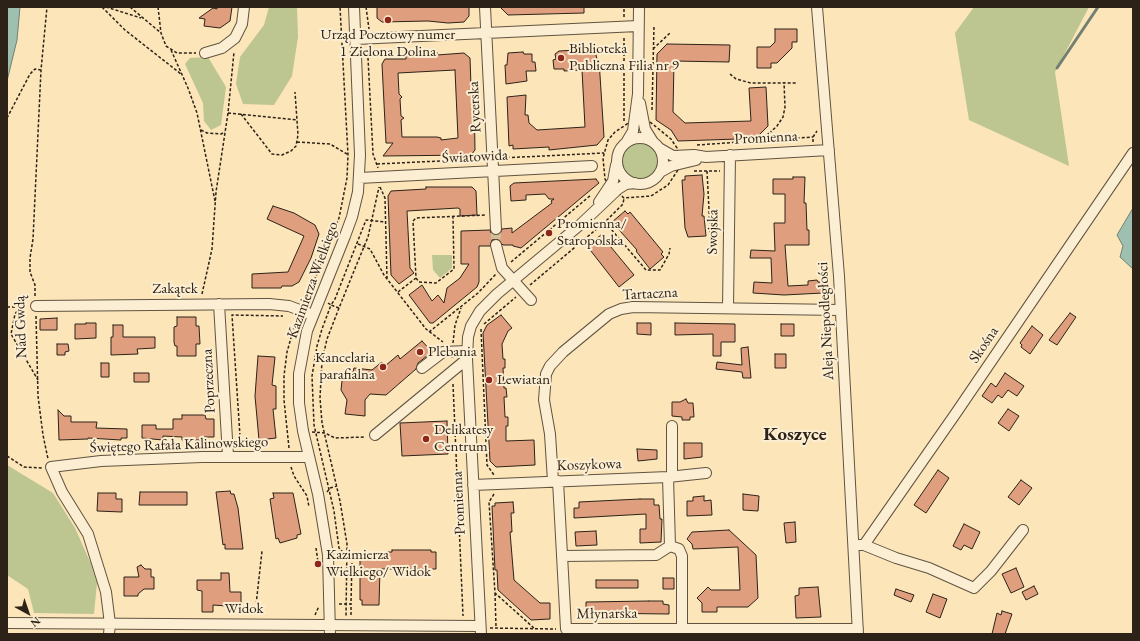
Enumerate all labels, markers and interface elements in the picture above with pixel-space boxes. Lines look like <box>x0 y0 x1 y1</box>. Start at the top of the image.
marker: Urząd Pocztowy numer 1 Zielona Dolina <box>383 15 393 25</box>
place label: Urząd Pocztowy numer 1 Zielona Dolina <box>321 26 455 61</box>
place label: Biblioteka Publiczna Filia nr 9 <box>569 40 679 75</box>
marker: Biblioteka Publiczna Filia nr 9 <box>556 53 566 63</box>
street label: Rycerska <box>465 81 485 133</box>
street label: Promienna <box>734 127 798 149</box>
street label: Światowida <box>441 146 509 168</box>
street label: Swojska <box>704 209 722 255</box>
place label: Promienna/ Staropolska <box>557 215 627 250</box>
street label: Kazimierza Wielkiego <box>283 219 343 341</box>
marker: Promienna/ Staropolska <box>544 228 554 238</box>
street label: Aleja Niepodległości <box>814 261 838 381</box>
street label: Zakątek <box>152 280 198 298</box>
street label: Tartaczna <box>622 284 678 304</box>
street label: Nad Gwdą <box>11 295 31 359</box>
street label: Skośna <box>965 323 1003 367</box>
place label: Plebania <box>428 343 477 361</box>
marker: Plebania <box>415 347 425 357</box>
street label: Poprzeczna <box>198 348 220 414</box>
place label: Kancelaria parafialna <box>315 349 375 384</box>
marker: Kancelaria parafialna <box>378 362 388 372</box>
place label: Lewiatan <box>497 371 550 389</box>
marker: Lewiatan <box>484 375 494 385</box>
place label: Delikatesy Centrum <box>434 421 493 456</box>
district label: Koszyce <box>763 424 827 446</box>
street label: Świętego Rafała Kalinowskiego <box>89 433 269 457</box>
marker: Delikatesy Centrum <box>421 434 431 444</box>
street label: Koszykowa <box>556 455 622 475</box>
street label: Promienna <box>448 471 470 535</box>
place label: Kazimierza Wielkiego/ Widok <box>326 546 431 581</box>
marker: Kazimierza Wielkiego/ Widok <box>313 559 323 569</box>
north arrow <box>8 593 48 633</box>
street label: Widok <box>225 600 263 618</box>
street label: Młynarska <box>576 604 638 624</box>
text: N <box>28 614 44 630</box>

